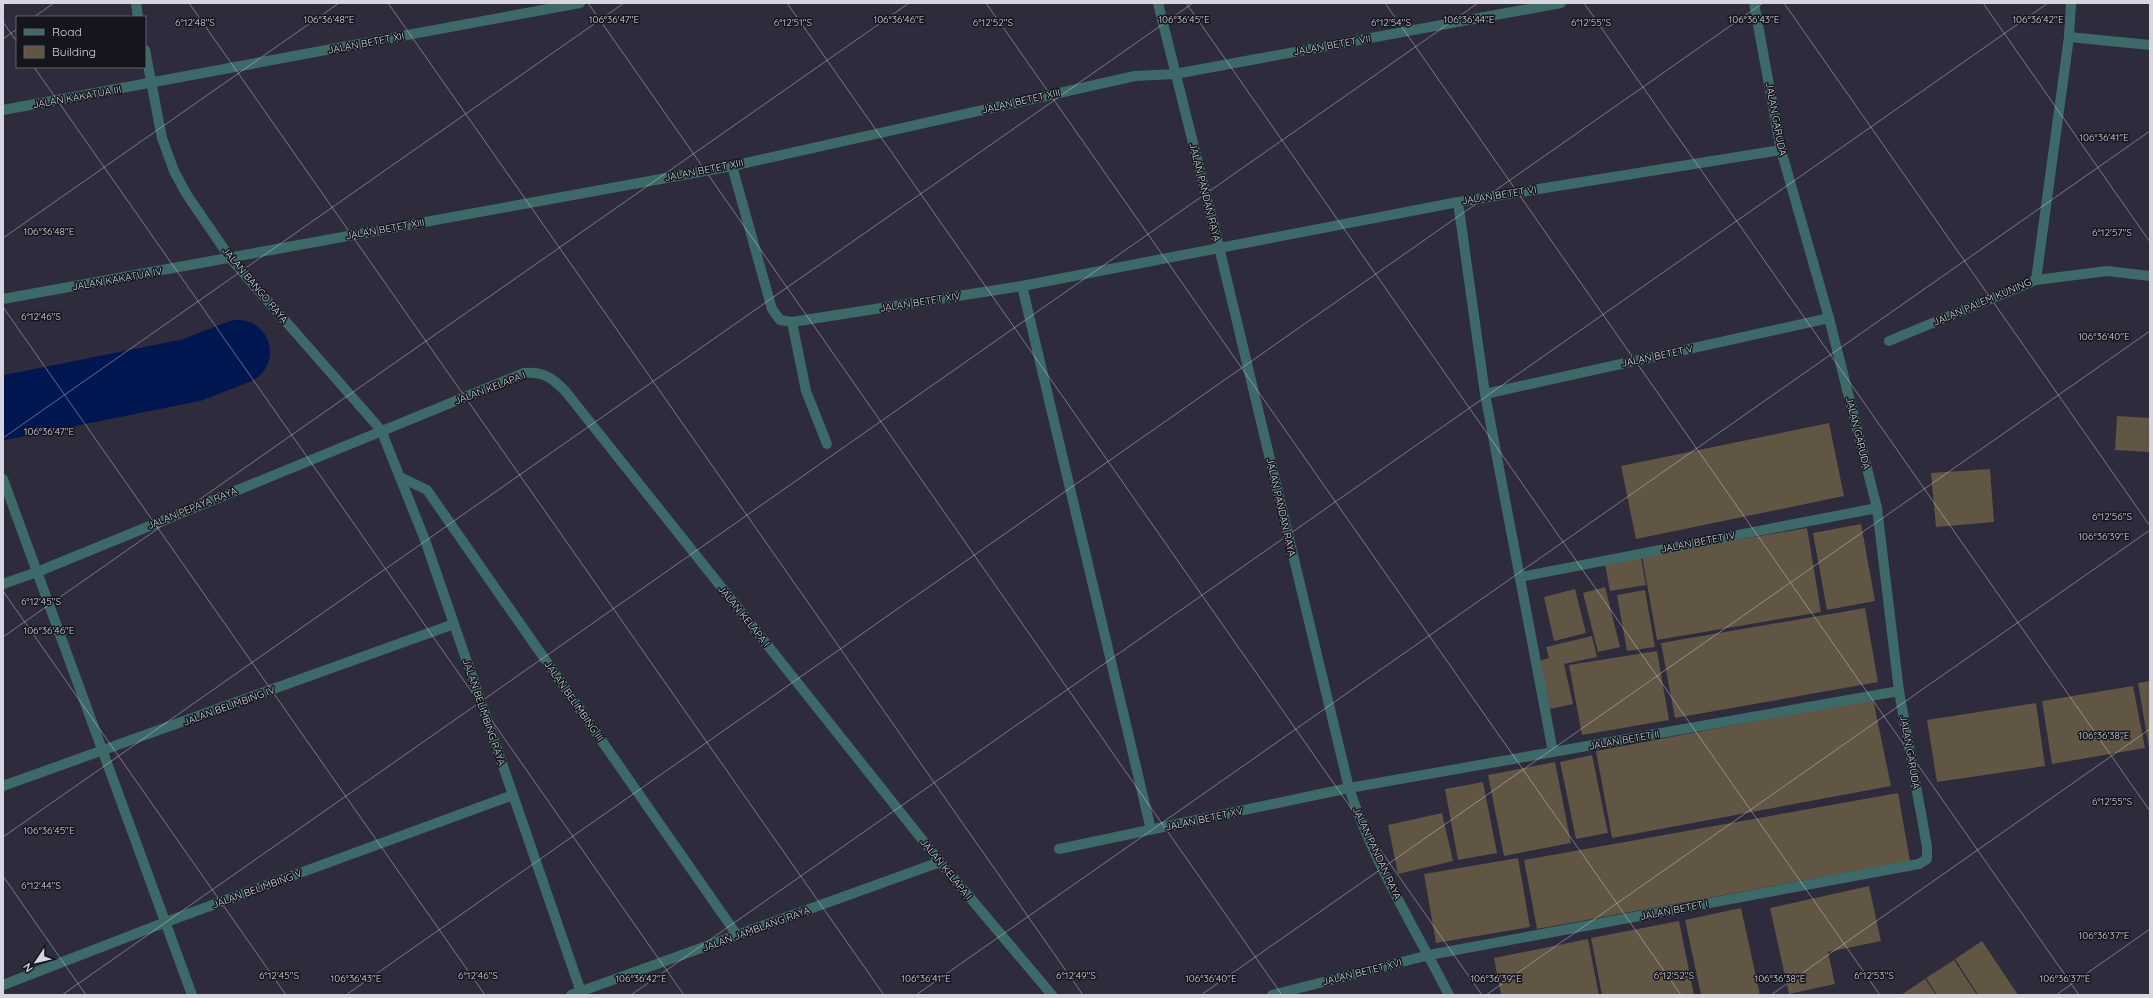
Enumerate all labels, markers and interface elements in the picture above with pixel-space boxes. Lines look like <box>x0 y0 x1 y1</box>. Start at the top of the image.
text: 106°36'48"E <box>303 13 355 26</box>
text: 106°36'47"E <box>589 13 640 26</box>
text: 106°36'46"E <box>873 13 925 26</box>
text: 106°36'45"E <box>1158 13 1210 26</box>
text: 106°36'44"E <box>1444 13 1495 26</box>
text: 106°36'43"E <box>1729 13 1780 26</box>
text: 106°36'42"E <box>2012 13 2064 26</box>
legend <box>16 16 146 68</box>
text: 6°12'48"S <box>175 16 215 29</box>
text: 6°12'51"S <box>774 16 813 29</box>
text: 6°12'52"S <box>973 16 1014 29</box>
text: 6°12'54"S <box>1371 16 1411 29</box>
text: 6°12'55"S <box>1571 16 1611 29</box>
text: Road <box>52 24 82 39</box>
street label: JALAN BETET XII <box>327 29 405 57</box>
street label: JALAN BETET VII <box>1292 32 1372 58</box>
text: Building <box>52 44 96 59</box>
street label: JALAN GARUDA <box>1762 81 1790 157</box>
street label: JALAN KAKATUA III <box>32 83 122 111</box>
street label: JALAN BETET XIII <box>981 86 1061 116</box>
text: 106°36'41"E <box>2079 131 2129 144</box>
street label: JALAN PANDAN RAYA <box>1186 141 1224 243</box>
street label: JALAN BETET XIII <box>663 156 745 184</box>
street label: JALAN BETET VI <box>1461 183 1537 207</box>
street label: JALAN BETET XIII <box>344 216 426 242</box>
text: 106°36'48"E <box>23 225 75 238</box>
text: 6°12'57"S <box>2092 226 2132 239</box>
street label: JALAN BANGO RAYA <box>219 244 291 326</box>
street label: JALAN KAKATUA IV <box>71 265 163 293</box>
street label: JALAN PALEM KUNING <box>1931 275 2033 329</box>
street label: JALAN BETET XIV <box>879 289 962 315</box>
text: 6°12'46"S <box>21 310 61 323</box>
text: 106°36'40"E <box>2078 330 2130 343</box>
street label: JALAN BETET V <box>1620 342 1694 370</box>
street label: JALAN KELAPA I <box>453 368 527 408</box>
street label: JALAN GARUDA <box>1843 395 1873 471</box>
text: 106°36'47"E <box>24 425 75 438</box>
street label: JALAN PANDAN RAYA <box>1263 456 1299 558</box>
street label: JALAN PEPAYA RAYA <box>145 484 239 532</box>
text: 6°12'56"S <box>2092 510 2132 523</box>
street label: JALAN BETET IV <box>1660 528 1737 556</box>
text: 106°36'39"E <box>2078 530 2130 543</box>
street label: JALAN KELAPA I <box>715 583 773 649</box>
text: 6°12'45"S <box>21 595 61 608</box>
text: 106°36'46"E <box>23 624 75 637</box>
street label: JALAN BELIMBING RAYA <box>460 657 509 768</box>
street label: JALAN BELIMBING III <box>541 658 607 744</box>
street label: JALAN BELIMBING IV <box>181 683 277 729</box>
street label: JALAN GARUDA <box>1897 714 1923 790</box>
street label: JALAN BETET II <box>1588 727 1660 753</box>
text: 106°36'38"E <box>2078 729 2130 742</box>
text: 6°12'55"S <box>2092 795 2132 808</box>
street label: JALAN BETET XV <box>1164 804 1244 834</box>
street label: JALAN PANDAN RAYA <box>1350 804 1404 902</box>
text: 106°36'45"E <box>23 824 75 837</box>
street label: JALAN KELAPA I <box>917 836 975 902</box>
street label: JALAN BELIMBING V <box>210 867 304 911</box>
text: 6°12'44"S <box>21 879 61 892</box>
street label: JALAN BETET I <box>1639 897 1709 923</box>
street label: JALAN JAMBLANG RAYA <box>700 903 812 955</box>
text: 106°36'37"E <box>2079 929 2130 942</box>
north arrow <box>16 942 56 982</box>
street label: JALAN BETET XVI <box>1321 956 1403 988</box>
text: N <box>20 960 36 975</box>
text: 6°12'45"S <box>259 969 299 982</box>
text: 6°12'46"S <box>458 969 498 982</box>
text: 6°12'49"S <box>1056 969 1096 982</box>
text: 6°12'52"S <box>1654 969 1695 982</box>
text: 6°12'53"S <box>1854 969 1894 982</box>
text: 106°36'43"E <box>331 972 382 985</box>
text: 106°36'42"E <box>615 972 667 985</box>
text: 106°36'41"E <box>901 972 951 985</box>
text: 106°36'40"E <box>1185 972 1237 985</box>
text: 106°36'39"E <box>1470 972 1522 985</box>
text: 106°36'38"E <box>1754 972 1806 985</box>
text: 106°36'37"E <box>2040 972 2091 985</box>

